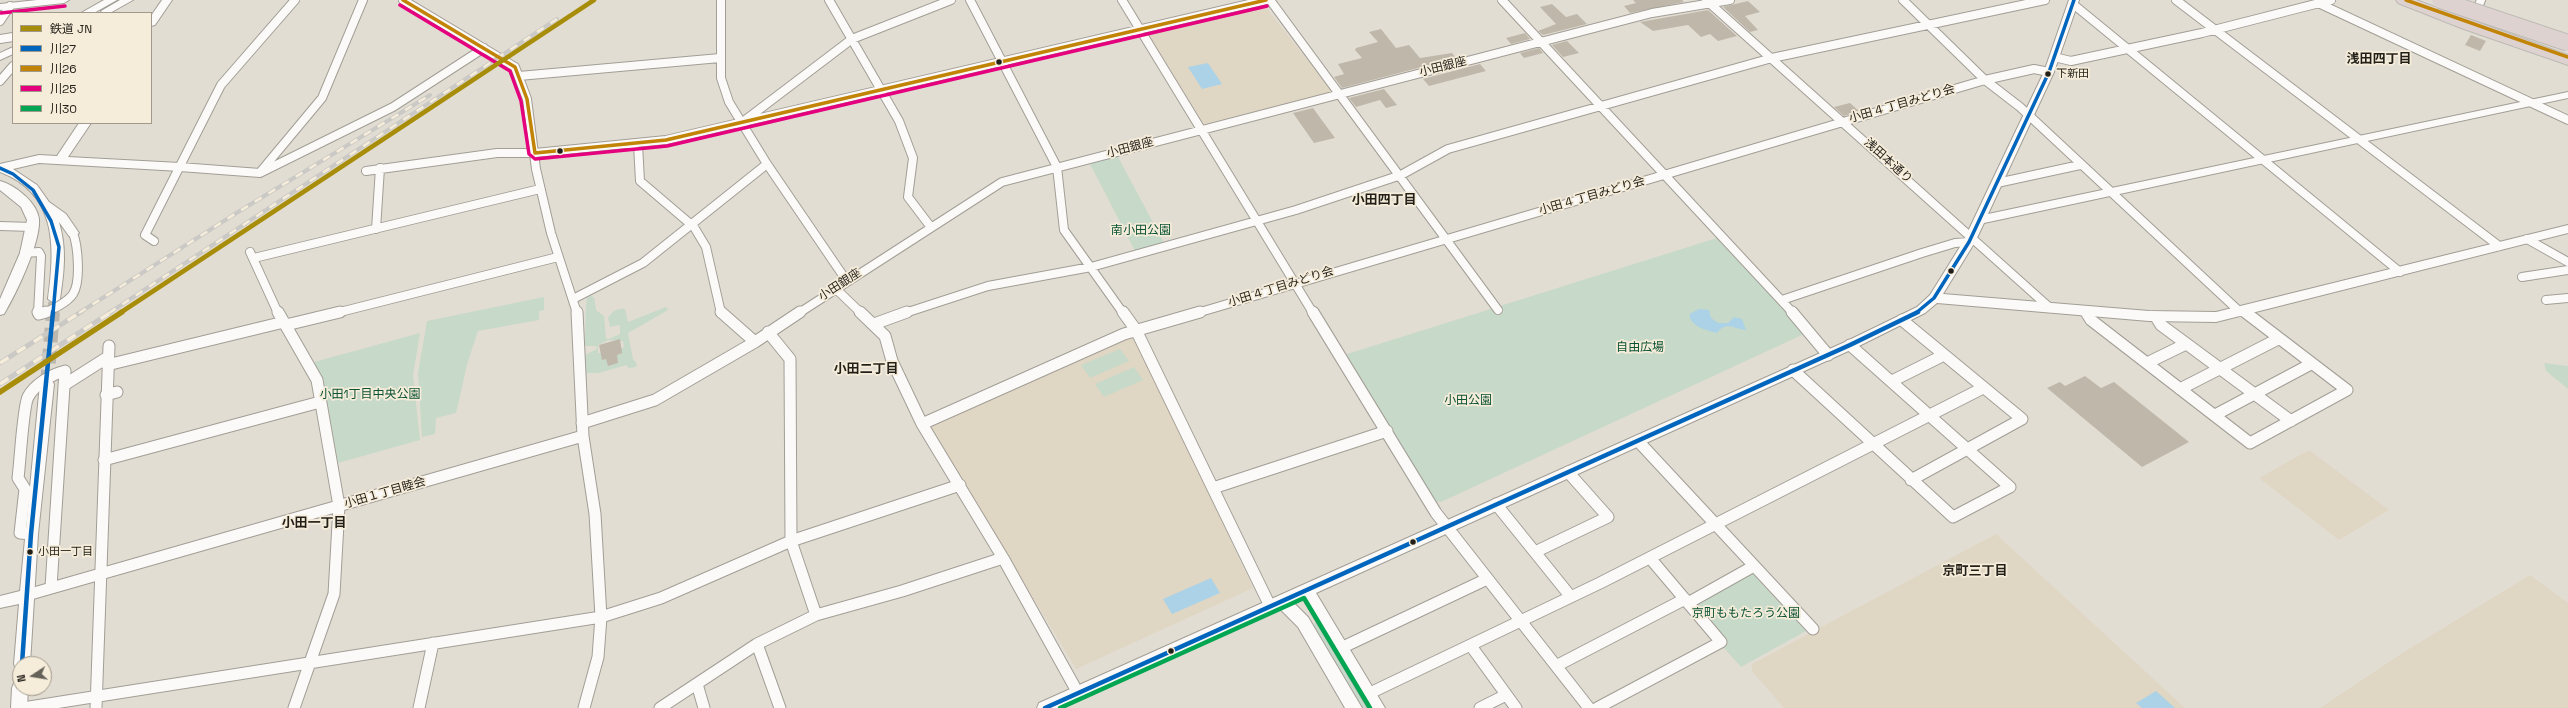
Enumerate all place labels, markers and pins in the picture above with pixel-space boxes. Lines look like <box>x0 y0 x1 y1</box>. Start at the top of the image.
unlabelled marker <box>994 57 1004 67</box>
place label: 下新田 <box>2056 67 2089 81</box>
marker: 下新田 <box>2043 69 2053 79</box>
unlabelled marker <box>555 146 565 156</box>
unlabelled marker <box>1946 266 1956 276</box>
unlabelled marker <box>1408 537 1418 547</box>
place label: 小田一丁目 <box>38 545 93 559</box>
marker: 小田一丁目 <box>25 547 35 557</box>
unlabelled marker <box>1166 646 1176 656</box>

